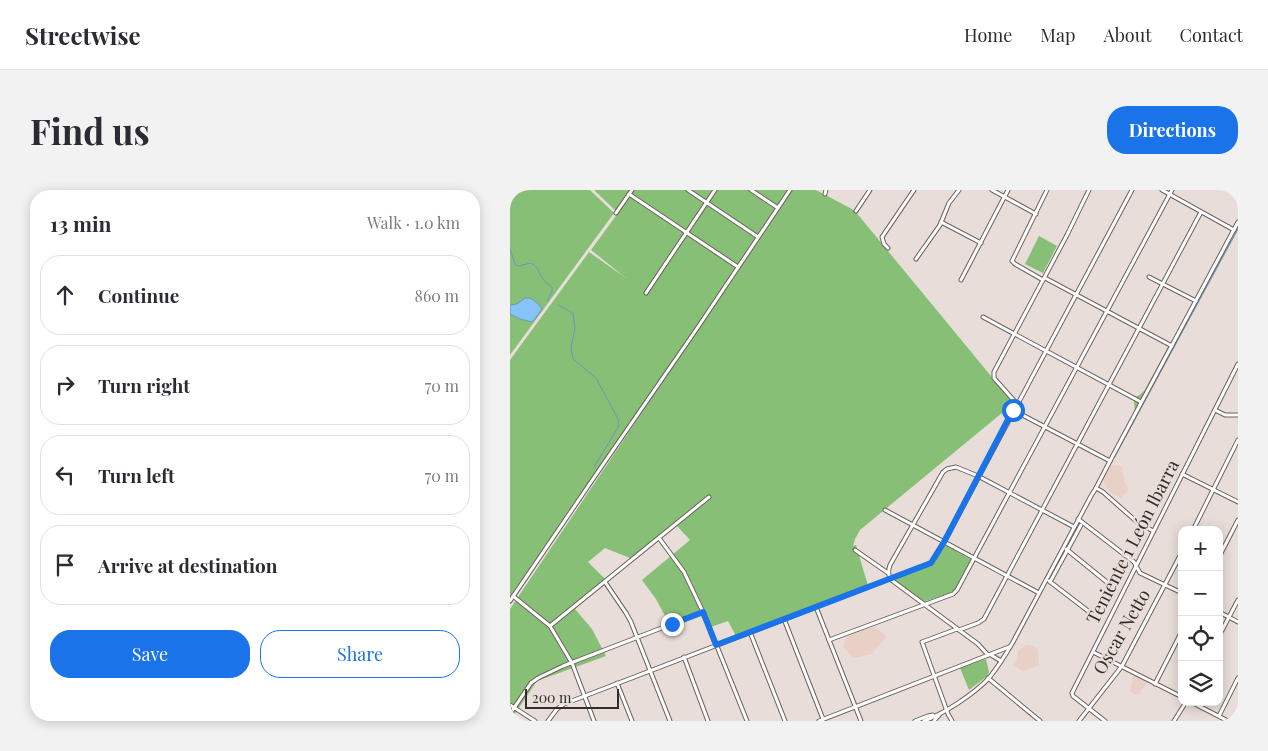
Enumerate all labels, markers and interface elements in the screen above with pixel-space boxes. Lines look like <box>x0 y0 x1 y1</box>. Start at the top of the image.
text: Streetwise <box>25 19 141 51</box>
text: Home <box>964 23 1012 47</box>
text: Map <box>1040 23 1075 47</box>
text: About <box>1103 23 1152 47</box>
text: Contact <box>1180 23 1243 47</box>
button: Directions <box>1107 106 1238 154</box>
text: Find us <box>30 107 150 154</box>
text: 13 min <box>50 209 111 237</box>
text: Walk · 1.0 km <box>367 212 460 233</box>
icon: ahead <box>51 281 79 309</box>
text: Continue <box>98 282 179 308</box>
text: 860 m <box>415 285 459 306</box>
icon: right <box>51 371 79 399</box>
text: Turn right <box>98 372 190 398</box>
text: 70 m <box>425 375 459 396</box>
route start <box>1002 399 1025 422</box>
street label: Teniente 1 León Ibarra <box>1080 455 1184 628</box>
icon: left <box>51 461 79 489</box>
text: Turn left <box>98 462 175 488</box>
text: 70 m <box>425 465 459 486</box>
map controls <box>1178 526 1223 706</box>
button: + <box>1178 526 1223 571</box>
icon: arrive <box>51 551 79 579</box>
text: Arrive at destination <box>98 552 278 578</box>
button: − <box>1178 571 1223 616</box>
street label: Oscar Netto <box>1087 584 1155 678</box>
route end <box>661 613 684 636</box>
button: locate <box>1178 616 1223 661</box>
button: Save <box>50 630 250 678</box>
button: Share <box>260 630 460 678</box>
button: layers <box>1178 661 1223 706</box>
scale bar <box>525 686 619 709</box>
text: 200 m <box>532 688 571 707</box>

